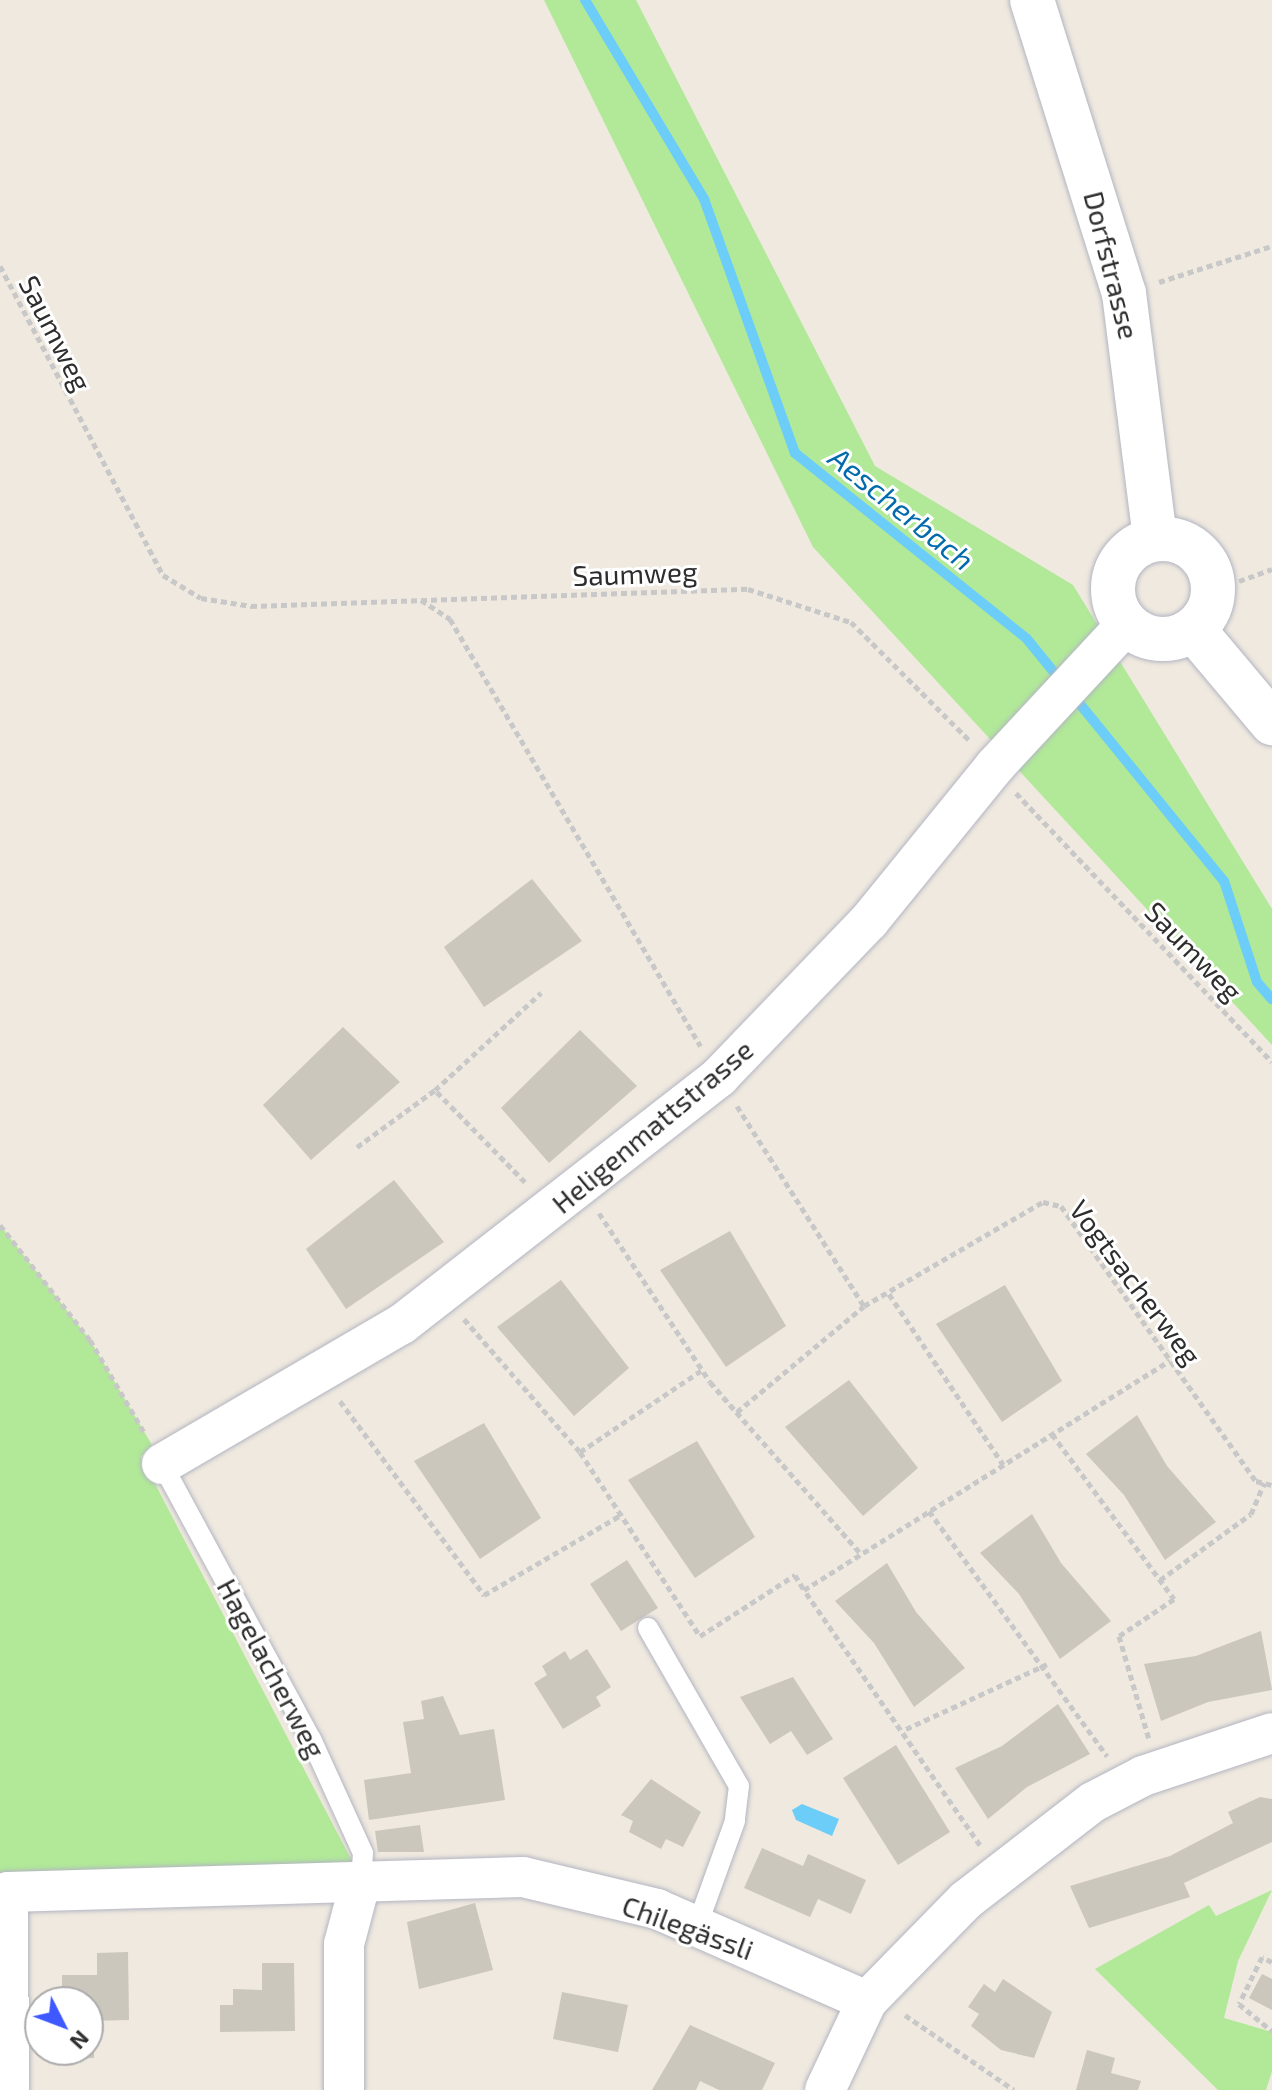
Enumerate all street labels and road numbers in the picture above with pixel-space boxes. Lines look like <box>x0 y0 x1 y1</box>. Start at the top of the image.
street label: Dorfstrasse <box>1077 188 1147 342</box>
street label: Saumweg <box>13 270 99 396</box>
street label: Saumweg <box>572 554 698 592</box>
street label: Saumweg <box>1138 894 1250 1008</box>
street label: Heligenmattstrasse <box>545 1032 759 1220</box>
street label: Vogtsacherweg <box>1063 1193 1209 1371</box>
street label: Hagelacherweg <box>211 1573 333 1763</box>
street label: Chilegässli <box>618 1888 758 1966</box>

